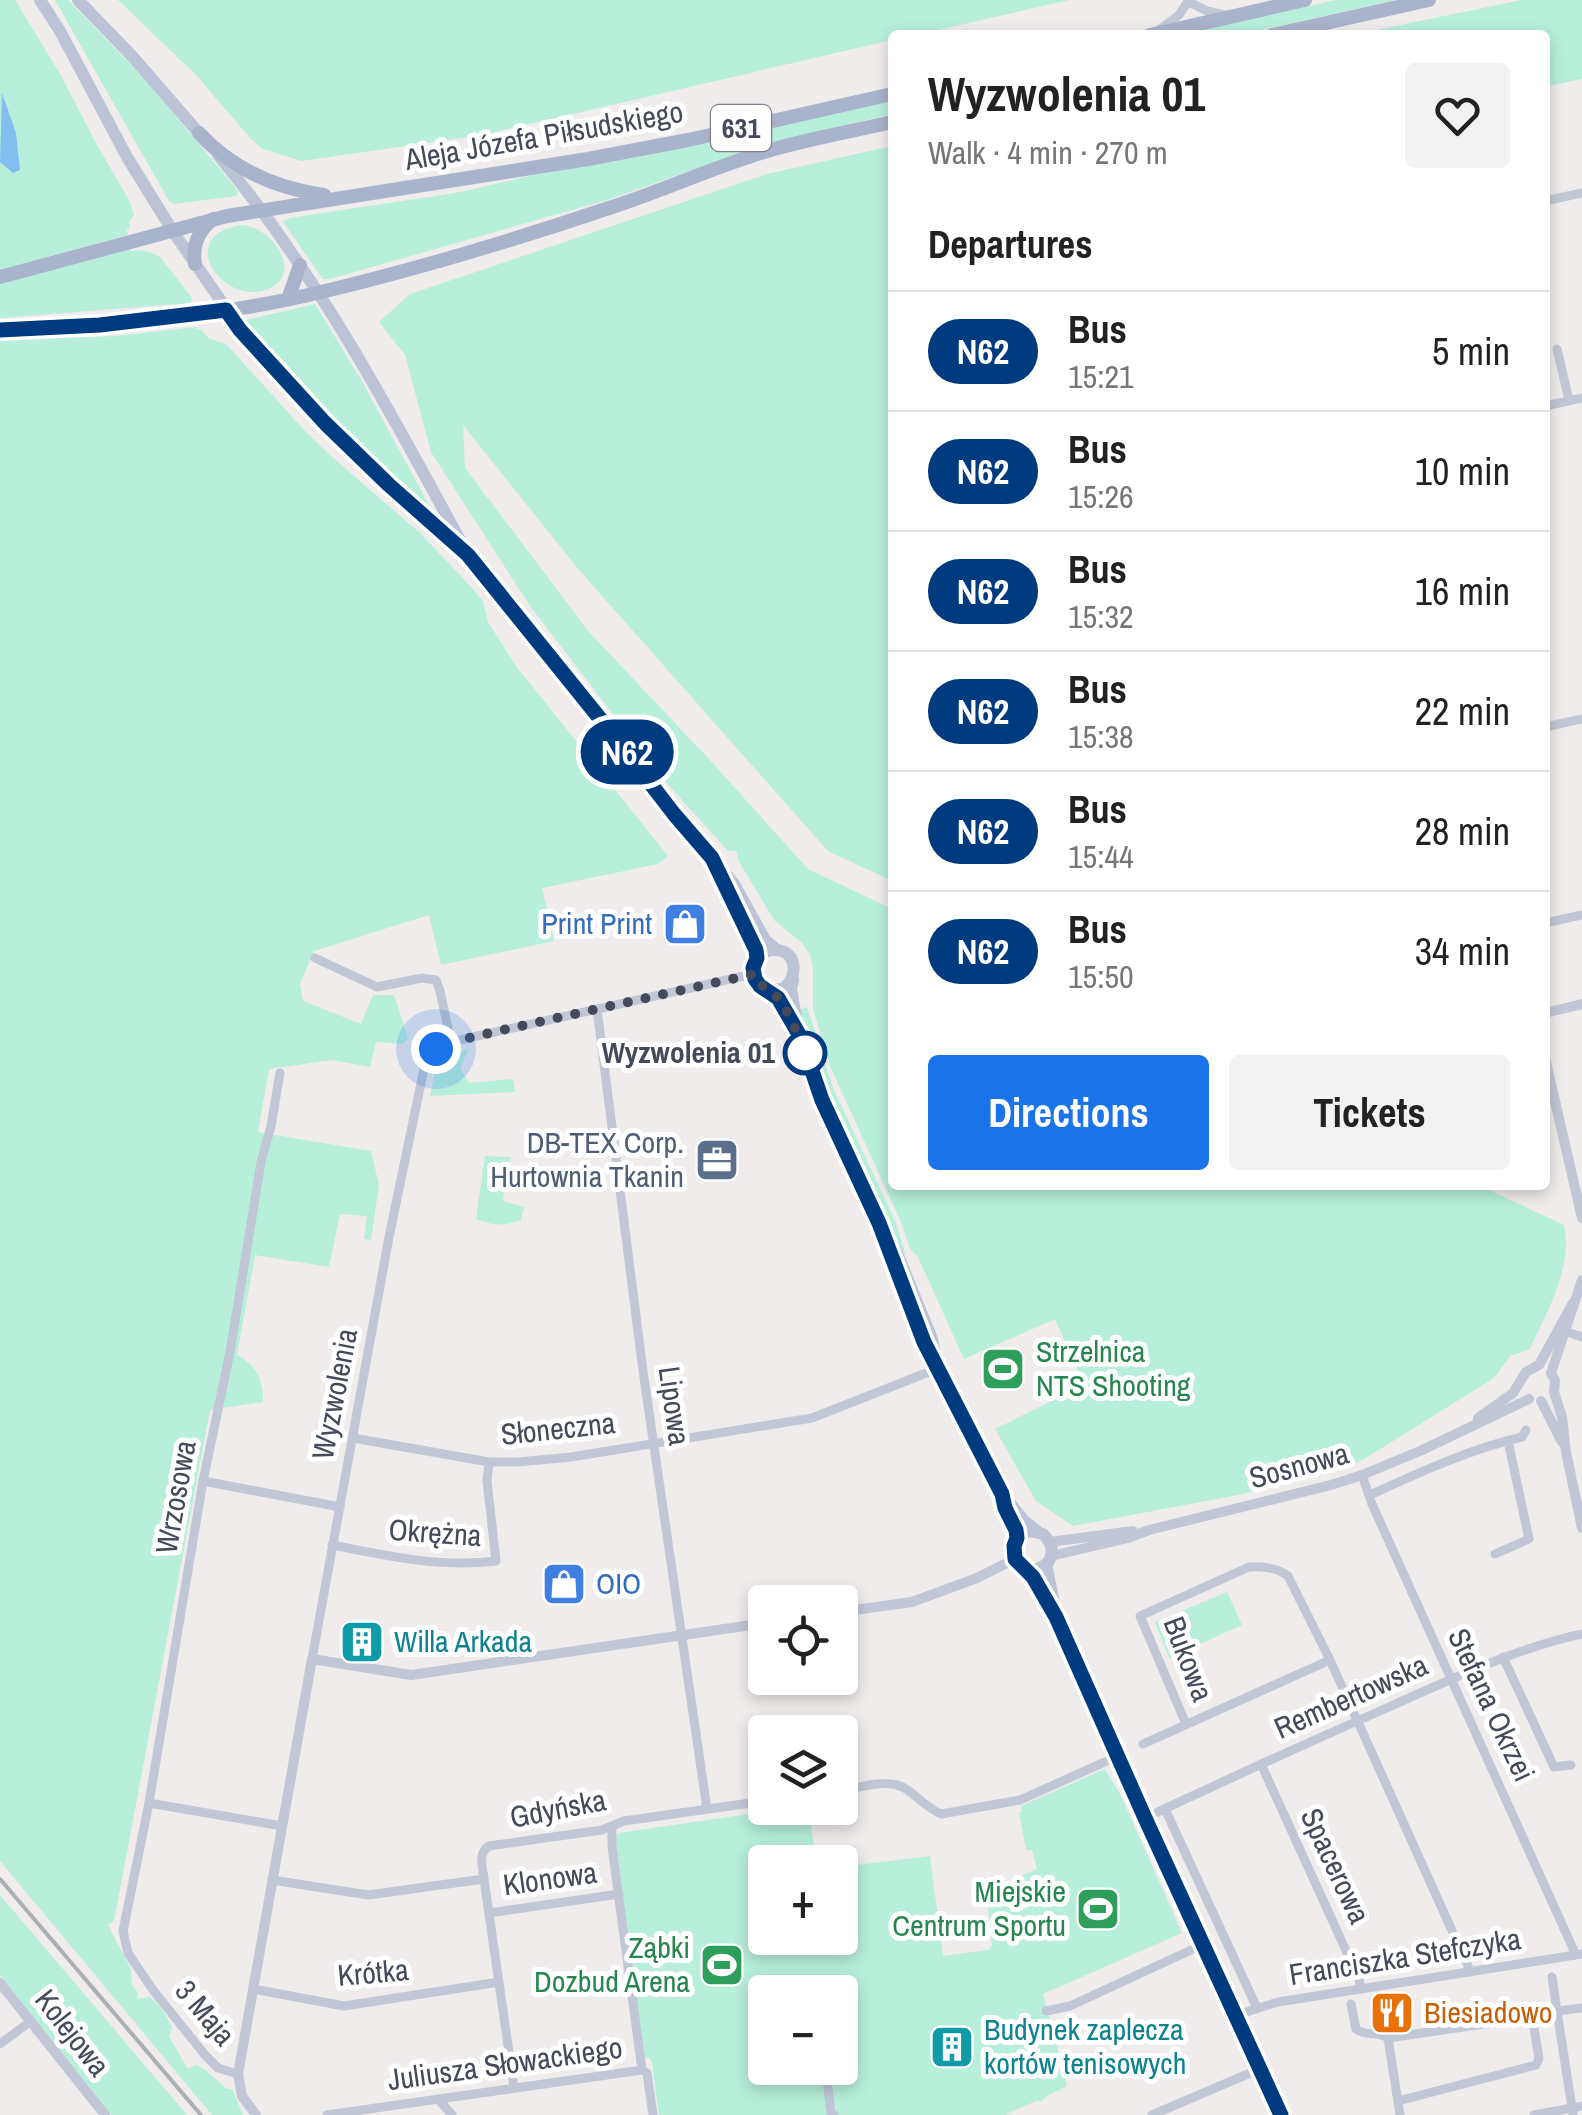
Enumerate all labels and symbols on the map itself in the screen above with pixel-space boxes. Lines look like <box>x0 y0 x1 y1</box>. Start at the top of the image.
street label: Aleja Józefa Piłsudskiego <box>401 91 686 179</box>
road number: 631 <box>711 105 771 151</box>
line badge: N62 <box>570 720 684 784</box>
shop icon: Print Print <box>662 901 708 947</box>
place label: Print Print <box>541 903 652 943</box>
your location <box>411 1024 461 1074</box>
place label: Wyzwolenia 01 <box>602 1032 775 1072</box>
marker: Wyzwolenia 01 <box>784 1032 826 1074</box>
place label: DB-TEX Corp. Hurtownia Tkanin <box>490 1122 684 1196</box>
office icon: DB-TEX Corp. Hurtownia Tkanin <box>694 1137 740 1183</box>
street label: Wyzwolenia <box>302 1325 366 1463</box>
place label: Strzelnica NTS Shooting <box>1036 1331 1191 1405</box>
sports icon: Strzelnica NTS Shooting <box>980 1346 1026 1392</box>
street label: Lipowa <box>650 1364 700 1448</box>
street label: Słoneczna <box>499 1402 617 1454</box>
street label: Sosnowa <box>1245 1433 1353 1497</box>
street label: Wrzosowa <box>145 1437 205 1557</box>
street label: Okrężna <box>387 1509 483 1555</box>
shop icon: OIO <box>541 1561 587 1607</box>
place label: OIO <box>596 1563 641 1603</box>
street label: Bukowa <box>1155 1611 1223 1707</box>
building icon: Willa Arkada <box>339 1619 385 1665</box>
place label: Willa Arkada <box>394 1621 532 1661</box>
street label: Stefana Okrzei <box>1439 1622 1545 1787</box>
street label: Rembertowska <box>1268 1644 1434 1748</box>
street label: Gdyńska <box>506 1779 610 1837</box>
street label: Spacerowa <box>1292 1801 1380 1930</box>
street label: Klonowa <box>500 1852 600 1904</box>
place label: Miejskie Centrum Sportu <box>892 1871 1066 1945</box>
sports icon: Miejskie Centrum Sportu <box>1075 1886 1121 1932</box>
street label: Franciszka Stefczyka <box>1286 1918 1524 1994</box>
place label: Ząbki Dozbud Arena <box>534 1927 690 2001</box>
sports icon: Ząbki Dozbud Arena <box>699 1942 745 1988</box>
street label: Krótka <box>336 1949 410 1995</box>
street label: 3 Maja <box>167 1971 245 2054</box>
street label: Kolejowa <box>26 1981 119 2084</box>
restaurant icon: Biesiadowo <box>1369 1990 1415 2036</box>
place label: Biesiadowo <box>1424 1992 1553 2032</box>
place label: Budynek zaplecza kortów tenisowych <box>984 2009 1186 2083</box>
building icon: Budynek zaplecza kortów tenisowych <box>929 2024 975 2070</box>
street label: Juliusza Słowackiego <box>385 2027 625 2099</box>

